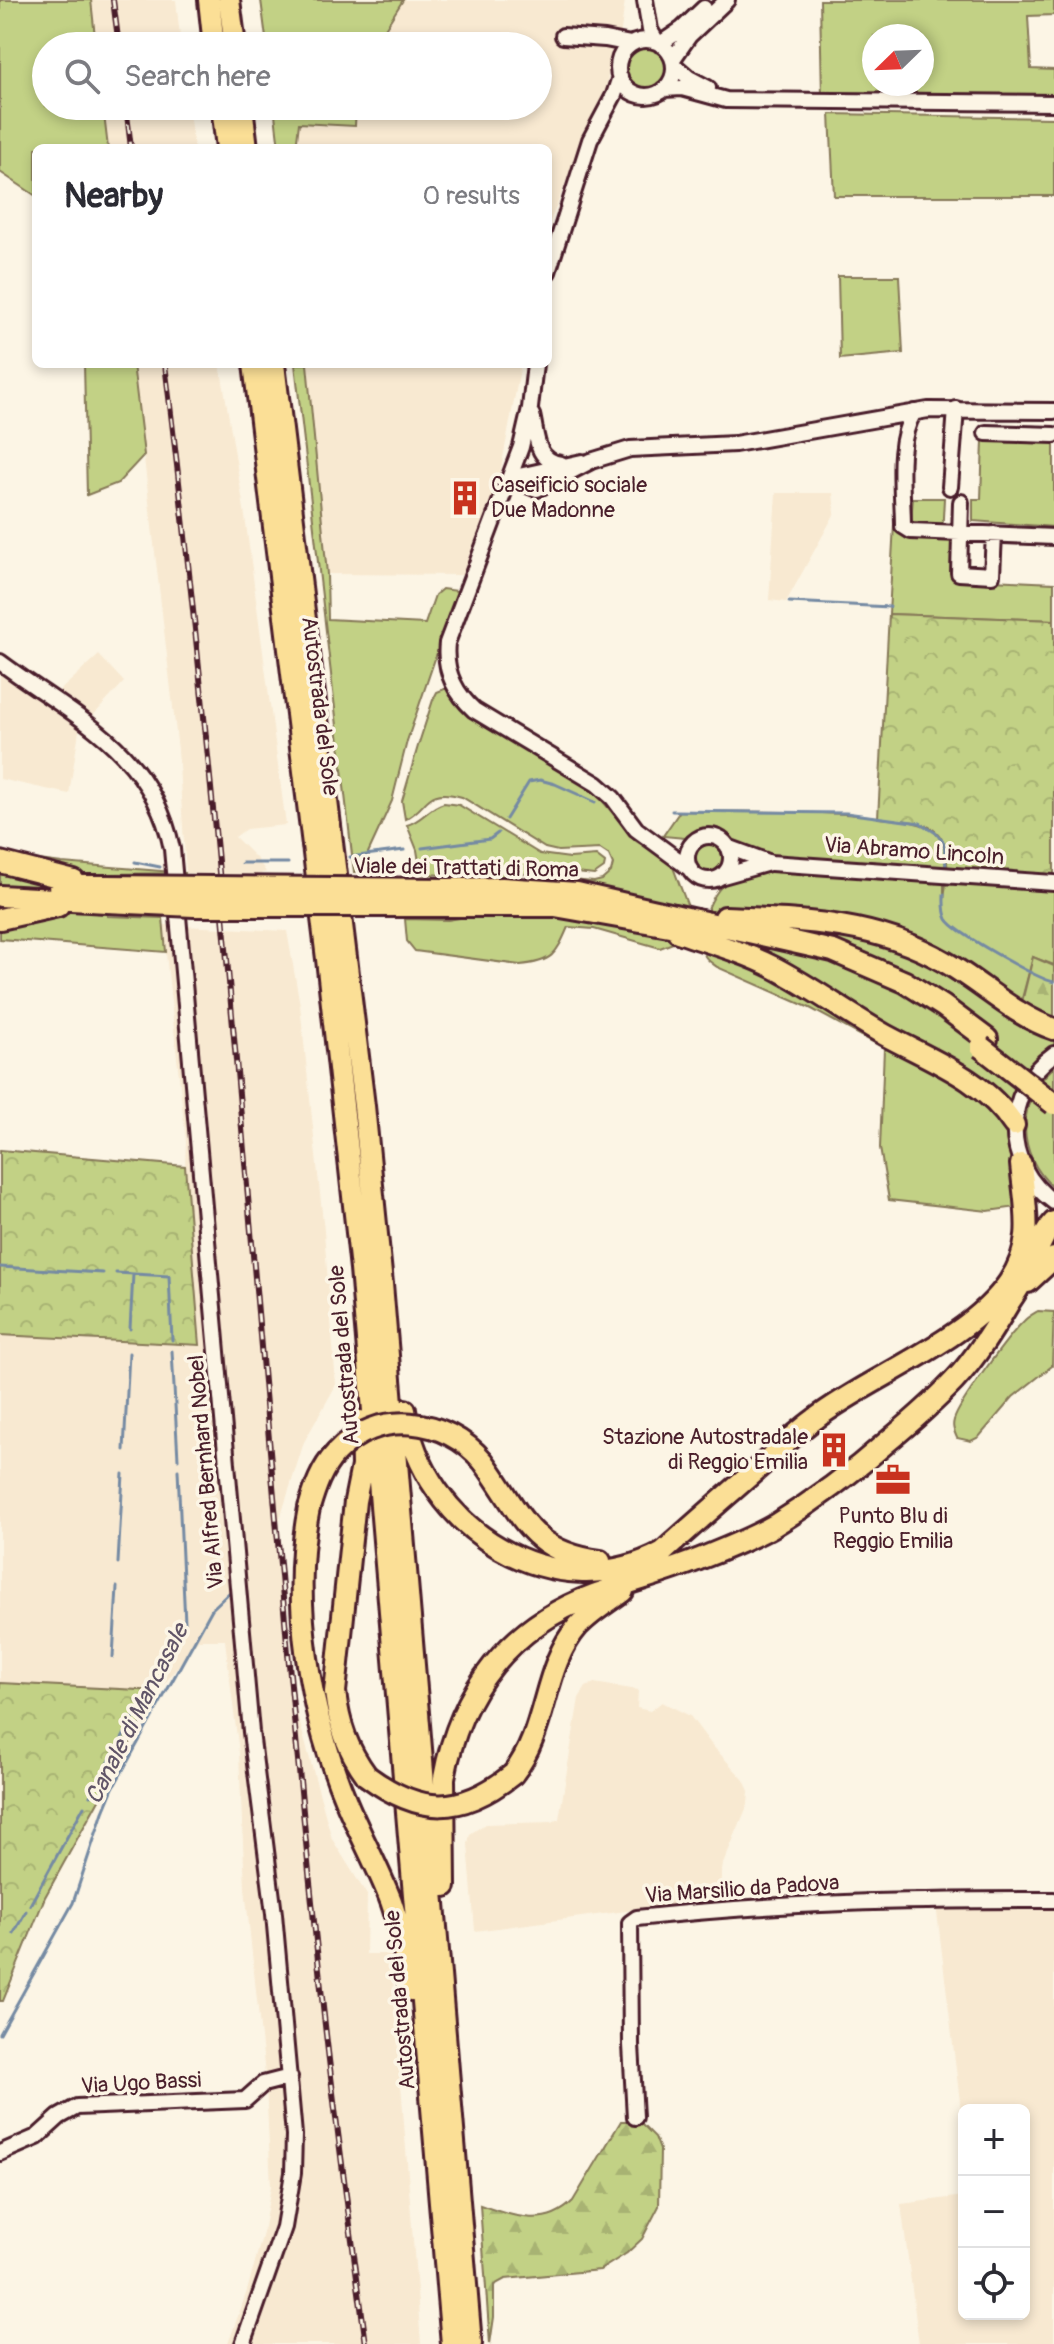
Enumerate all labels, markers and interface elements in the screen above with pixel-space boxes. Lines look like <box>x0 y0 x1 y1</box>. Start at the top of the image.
north arrow <box>862 24 934 96</box>
search box <box>32 32 552 120</box>
icon: search <box>60 54 104 98</box>
text: Search here <box>124 58 271 95</box>
text: Nearby <box>64 175 163 218</box>
text: 0 results <box>423 180 520 212</box>
place label: Caseificio sociale Due Madonne <box>491 471 647 524</box>
building icon: Caseificio sociale Due Madonne <box>446 479 484 517</box>
street label: Autostrada del Sole <box>295 615 345 797</box>
street label: Via Abramo Lincoln <box>823 831 1005 871</box>
street label: Viale dei Trattati di Roma <box>353 852 579 884</box>
street label: Autostrada del Sole <box>322 1264 366 1446</box>
street label: Via Alfred Bernhard Nobel <box>182 1354 230 1590</box>
place label: Stazione Autostradale di Reggio Emilia <box>602 1423 808 1476</box>
building icon: Stazione Autostradale di Reggio Emilia <box>815 1431 853 1469</box>
office icon: Punto Blu di Reggio Emilia <box>874 1461 912 1499</box>
place label: Punto Blu di Reggio Emilia <box>833 1502 953 1555</box>
water label: Canale di Mancasale <box>79 1617 196 1809</box>
street label: Via Marsilio da Padova <box>644 1868 840 1910</box>
street label: Autostrada del Sole <box>378 1909 422 2091</box>
street label: Via Ugo Bassi <box>80 2066 202 2100</box>
map controls <box>958 2104 1030 2320</box>
button: + <box>958 2104 1030 2176</box>
button: − <box>958 2176 1030 2248</box>
button: locate <box>958 2248 1030 2320</box>

